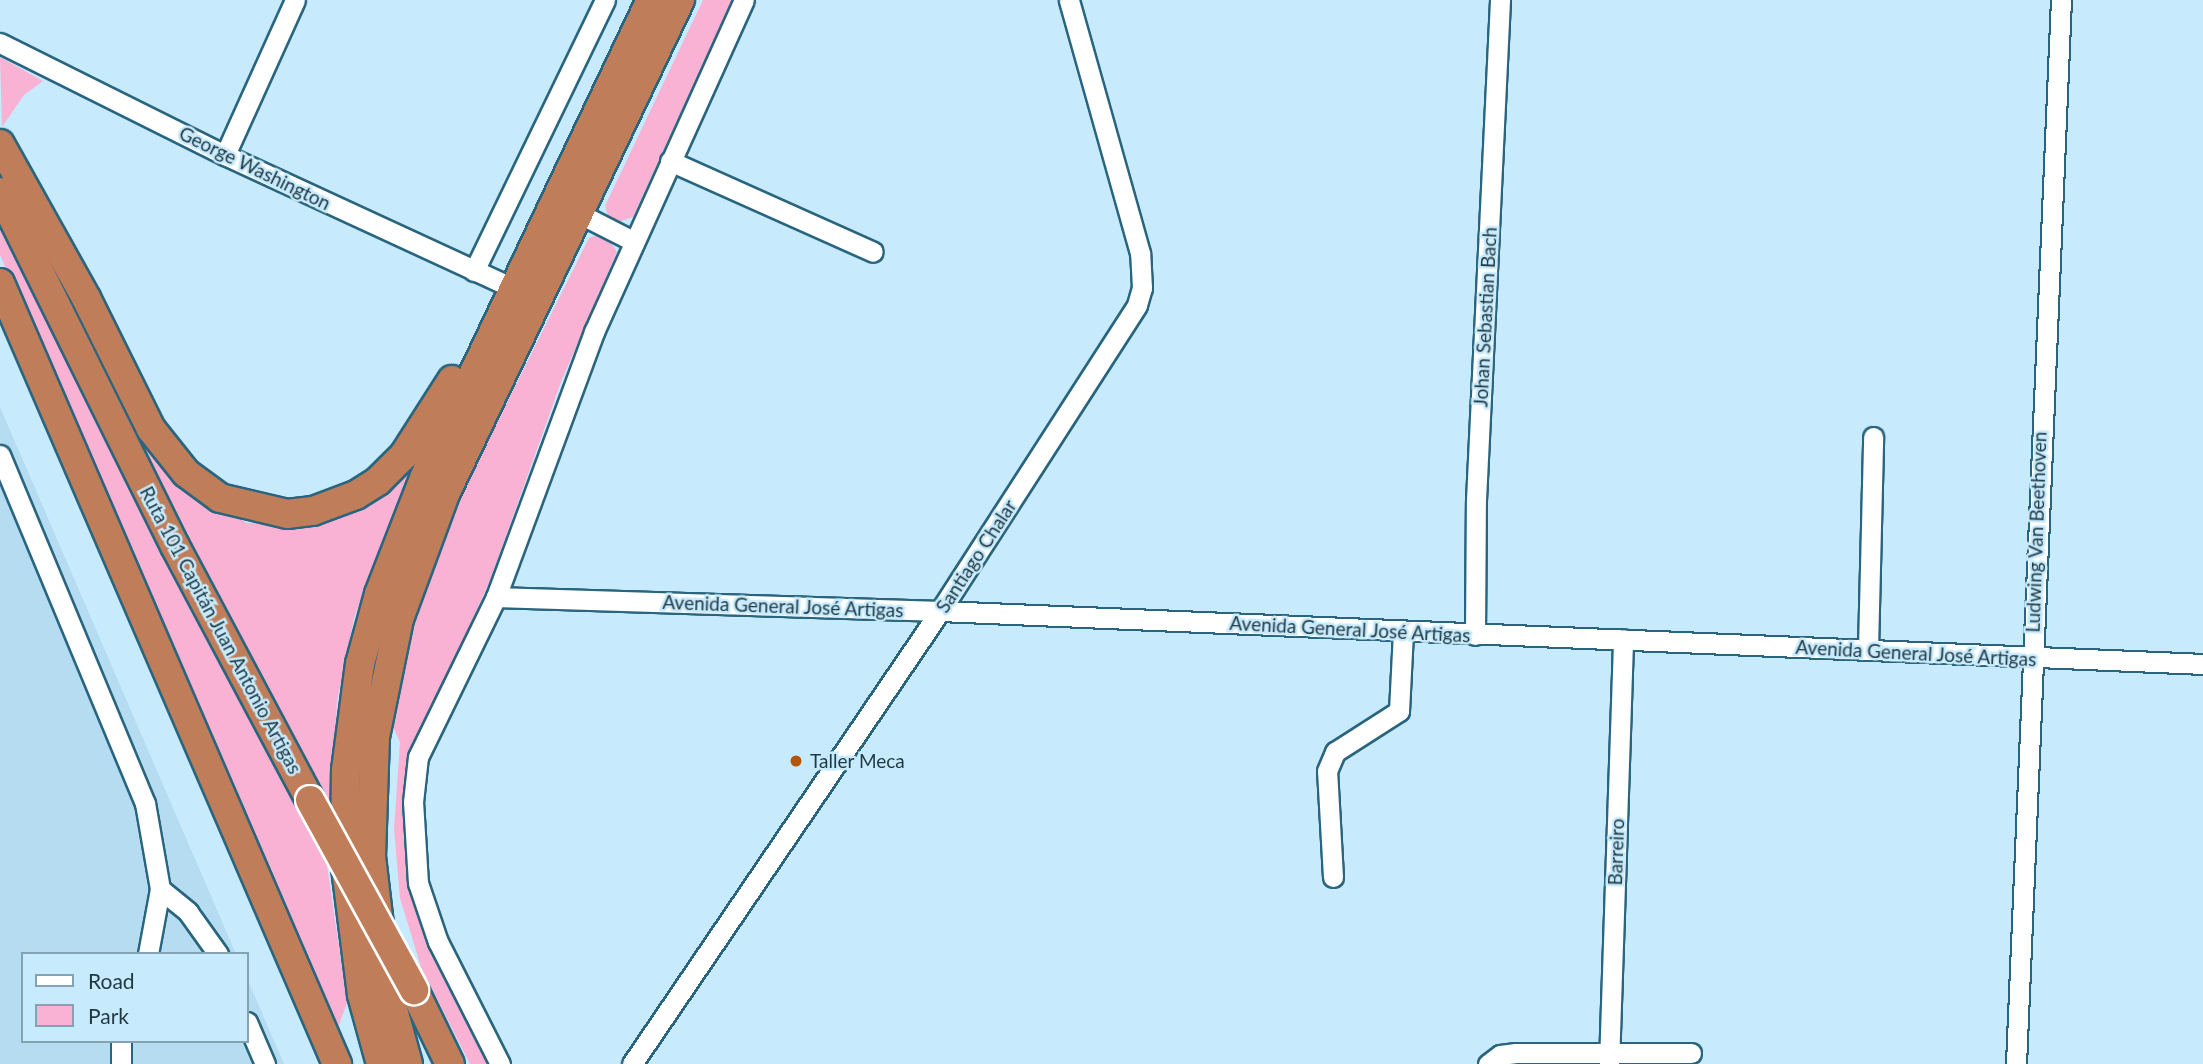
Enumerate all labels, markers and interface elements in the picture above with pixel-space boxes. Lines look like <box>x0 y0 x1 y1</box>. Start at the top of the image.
street label: George Washington <box>175 121 335 215</box>
street label: Johan Sebastian Bach <box>1469 226 1501 408</box>
street label: Ludwing Van Beethoven <box>2021 431 2051 633</box>
street label: Ruta 101 Capitán Juan Antonio Artigas <box>135 482 307 778</box>
street label: Santiago Chalar <box>931 495 1021 617</box>
street label: Avenida General José Artigas <box>662 590 904 622</box>
street label: Avenida General José Artigas <box>1228 611 1472 647</box>
street label: Avenida General José Artigas <box>1794 635 2038 671</box>
place label: Taller Meca <box>810 750 905 772</box>
marker: Taller Meca <box>788 753 804 769</box>
street label: Barreiro <box>1603 818 1629 886</box>
legend <box>21 952 248 1043</box>
text: Road <box>88 968 135 993</box>
text: Park <box>88 1003 129 1028</box>

